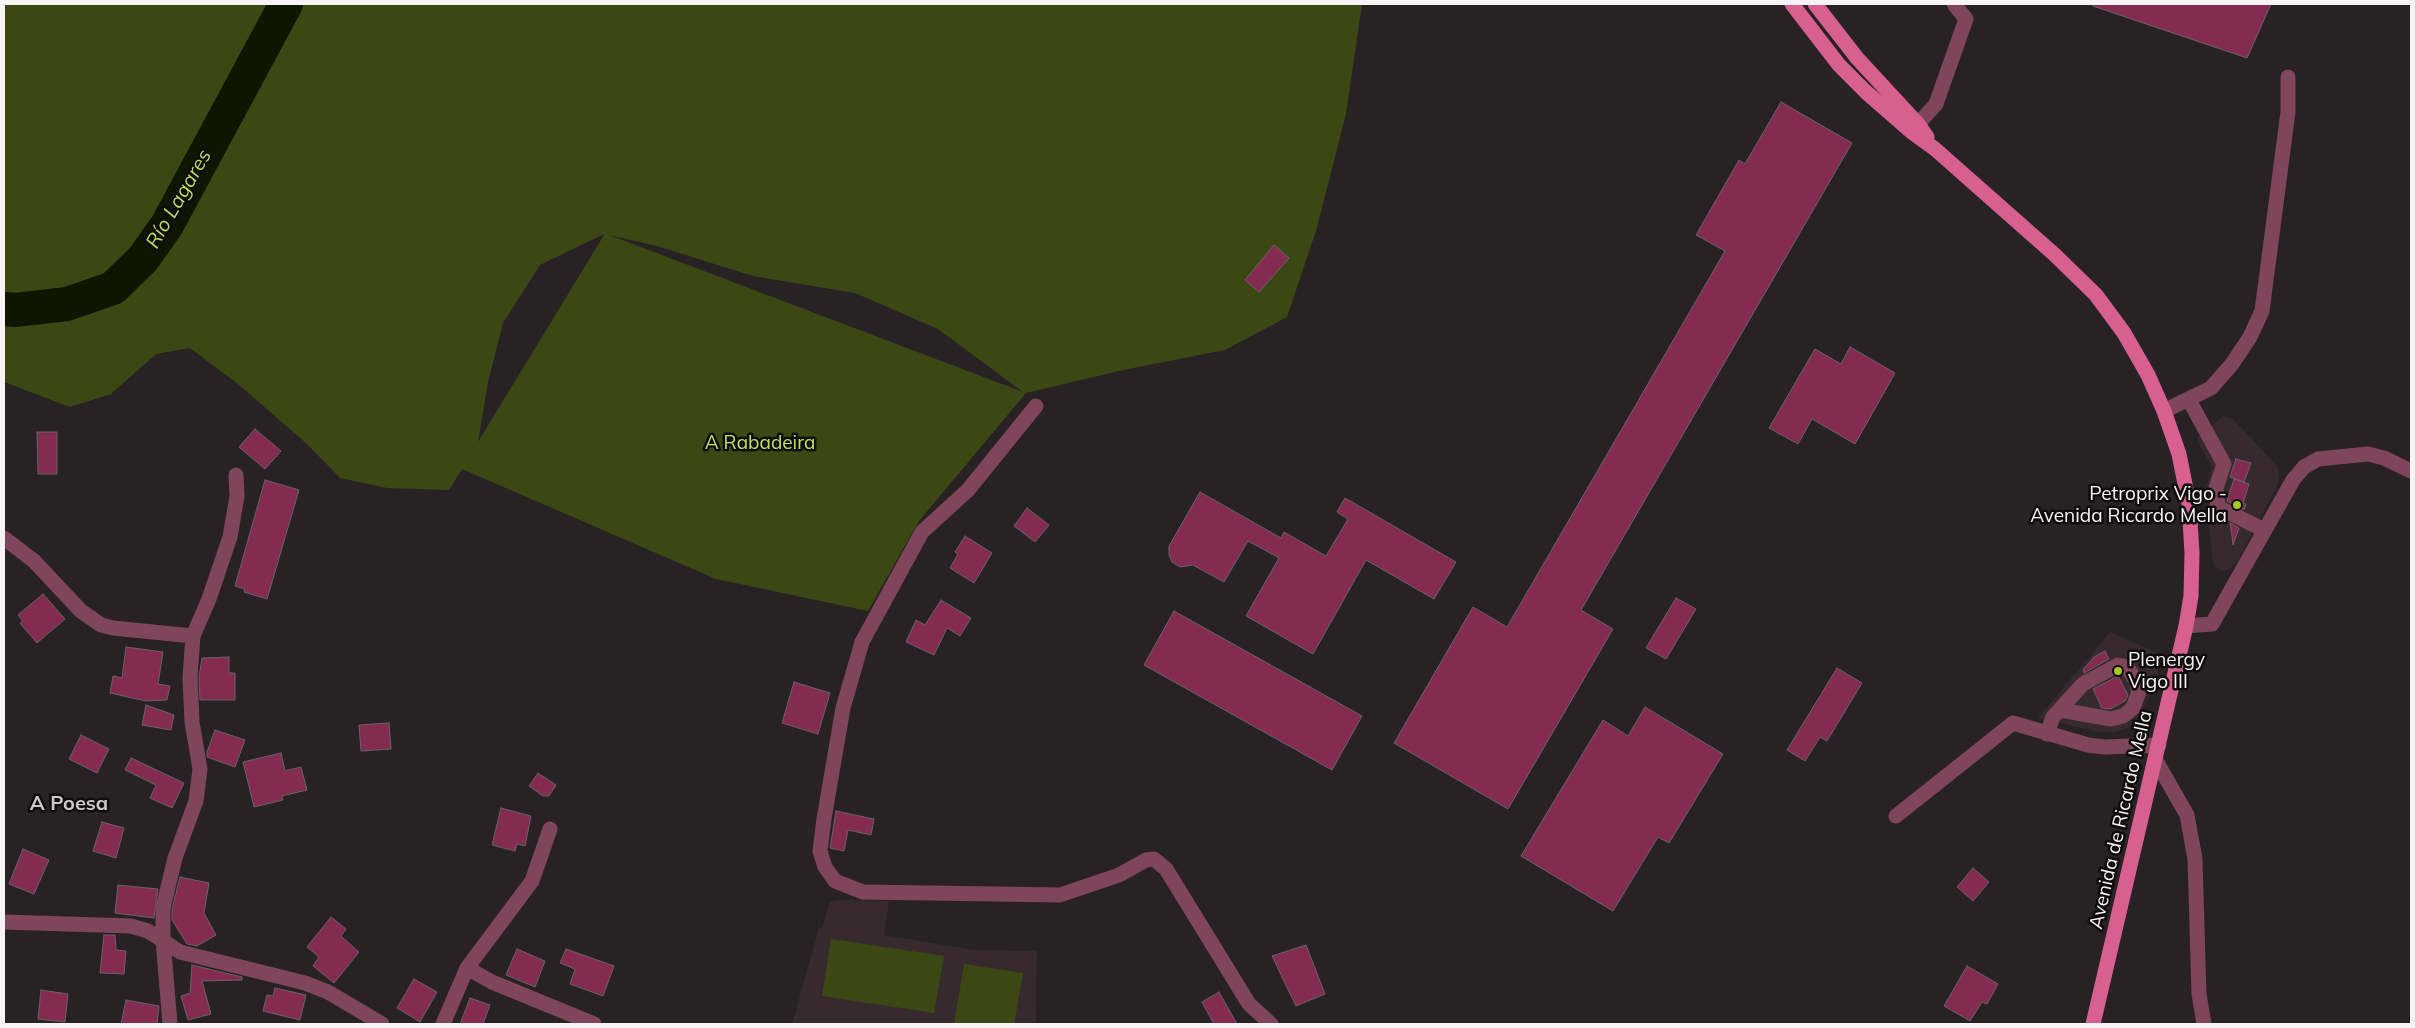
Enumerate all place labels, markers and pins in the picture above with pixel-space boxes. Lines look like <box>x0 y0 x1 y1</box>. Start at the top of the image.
place label: Petroprix Vigo - Avenida Ricardo Mella <box>2030 483 2227 527</box>
marker: Petroprix Vigo - Avenida Ricardo Mella <box>2231 499 2243 511</box>
place label: Plenergy Vigo III <box>2128 649 2205 693</box>
marker: Plenergy Vigo III <box>2112 665 2124 677</box>

